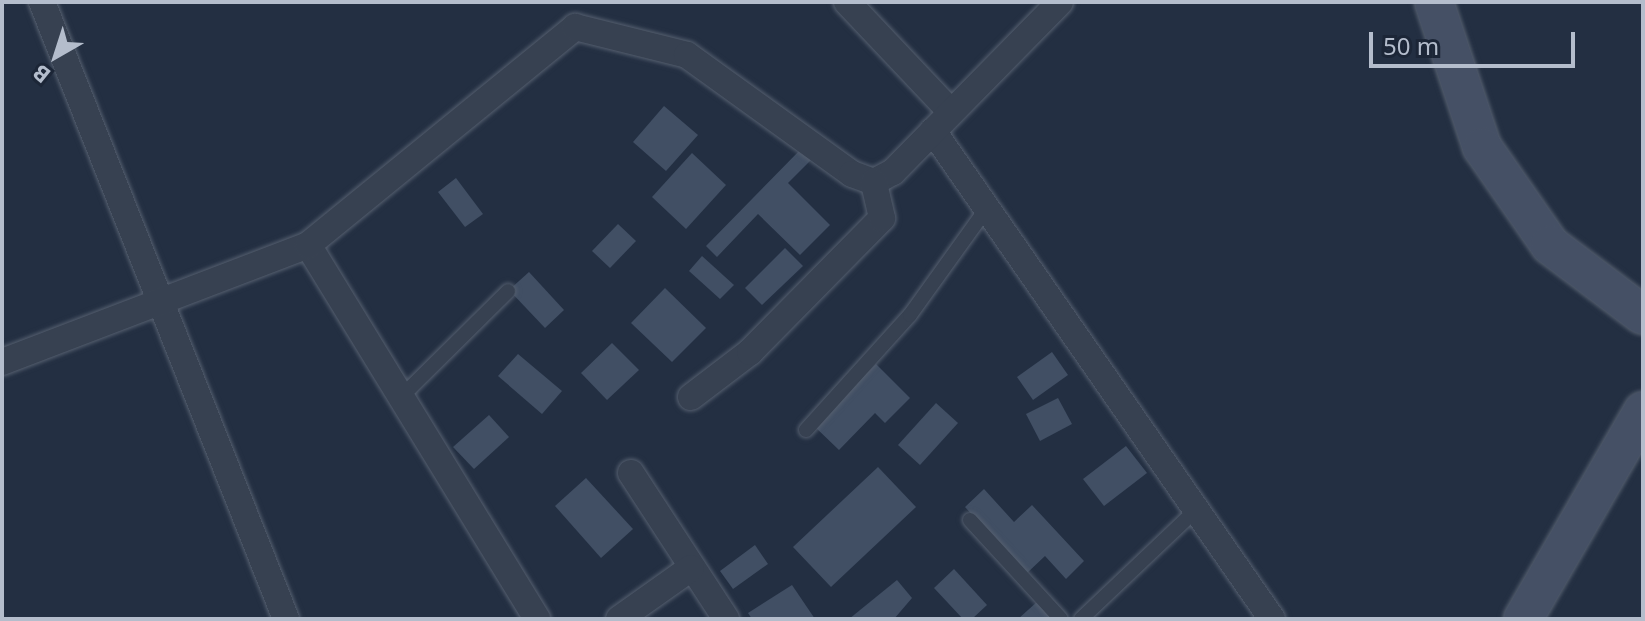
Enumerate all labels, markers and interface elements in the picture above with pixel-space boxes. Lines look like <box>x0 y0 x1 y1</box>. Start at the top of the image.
north arrow <box>16 16 96 96</box>
scale bar <box>1373 16 1579 66</box>
text: 50 m <box>1383 29 1439 62</box>
text: B <box>26 58 56 91</box>

